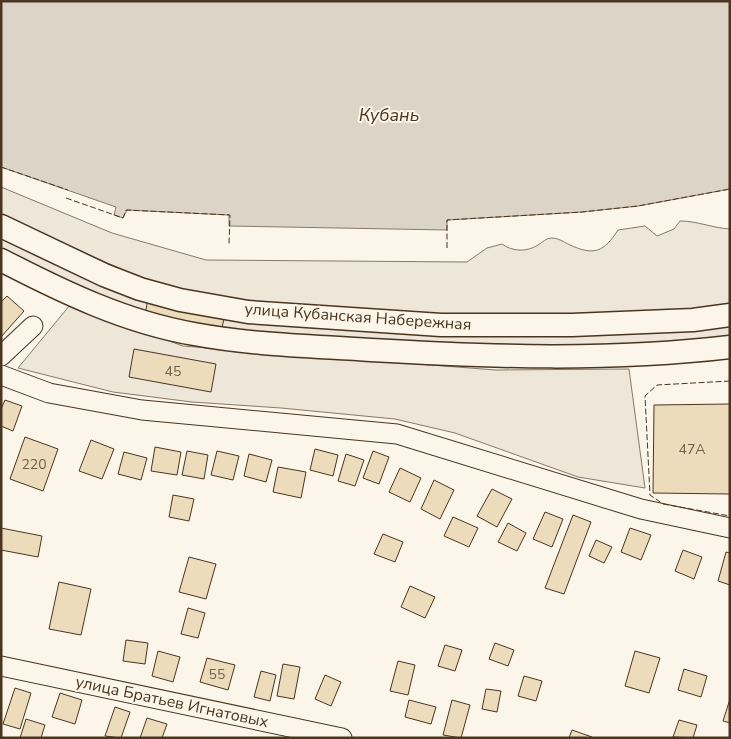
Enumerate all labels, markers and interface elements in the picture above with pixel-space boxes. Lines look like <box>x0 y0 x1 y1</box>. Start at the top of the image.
water label: Кубань <box>359 103 419 127</box>
street label: улица Кубанская Набережная <box>244 298 472 336</box>
house number: 45 <box>165 362 181 381</box>
house number: 47А <box>678 440 706 459</box>
house number: 220 <box>21 455 47 474</box>
house number: 55 <box>209 665 225 684</box>
street label: улица Братьев Игнатовых <box>74 671 271 733</box>

